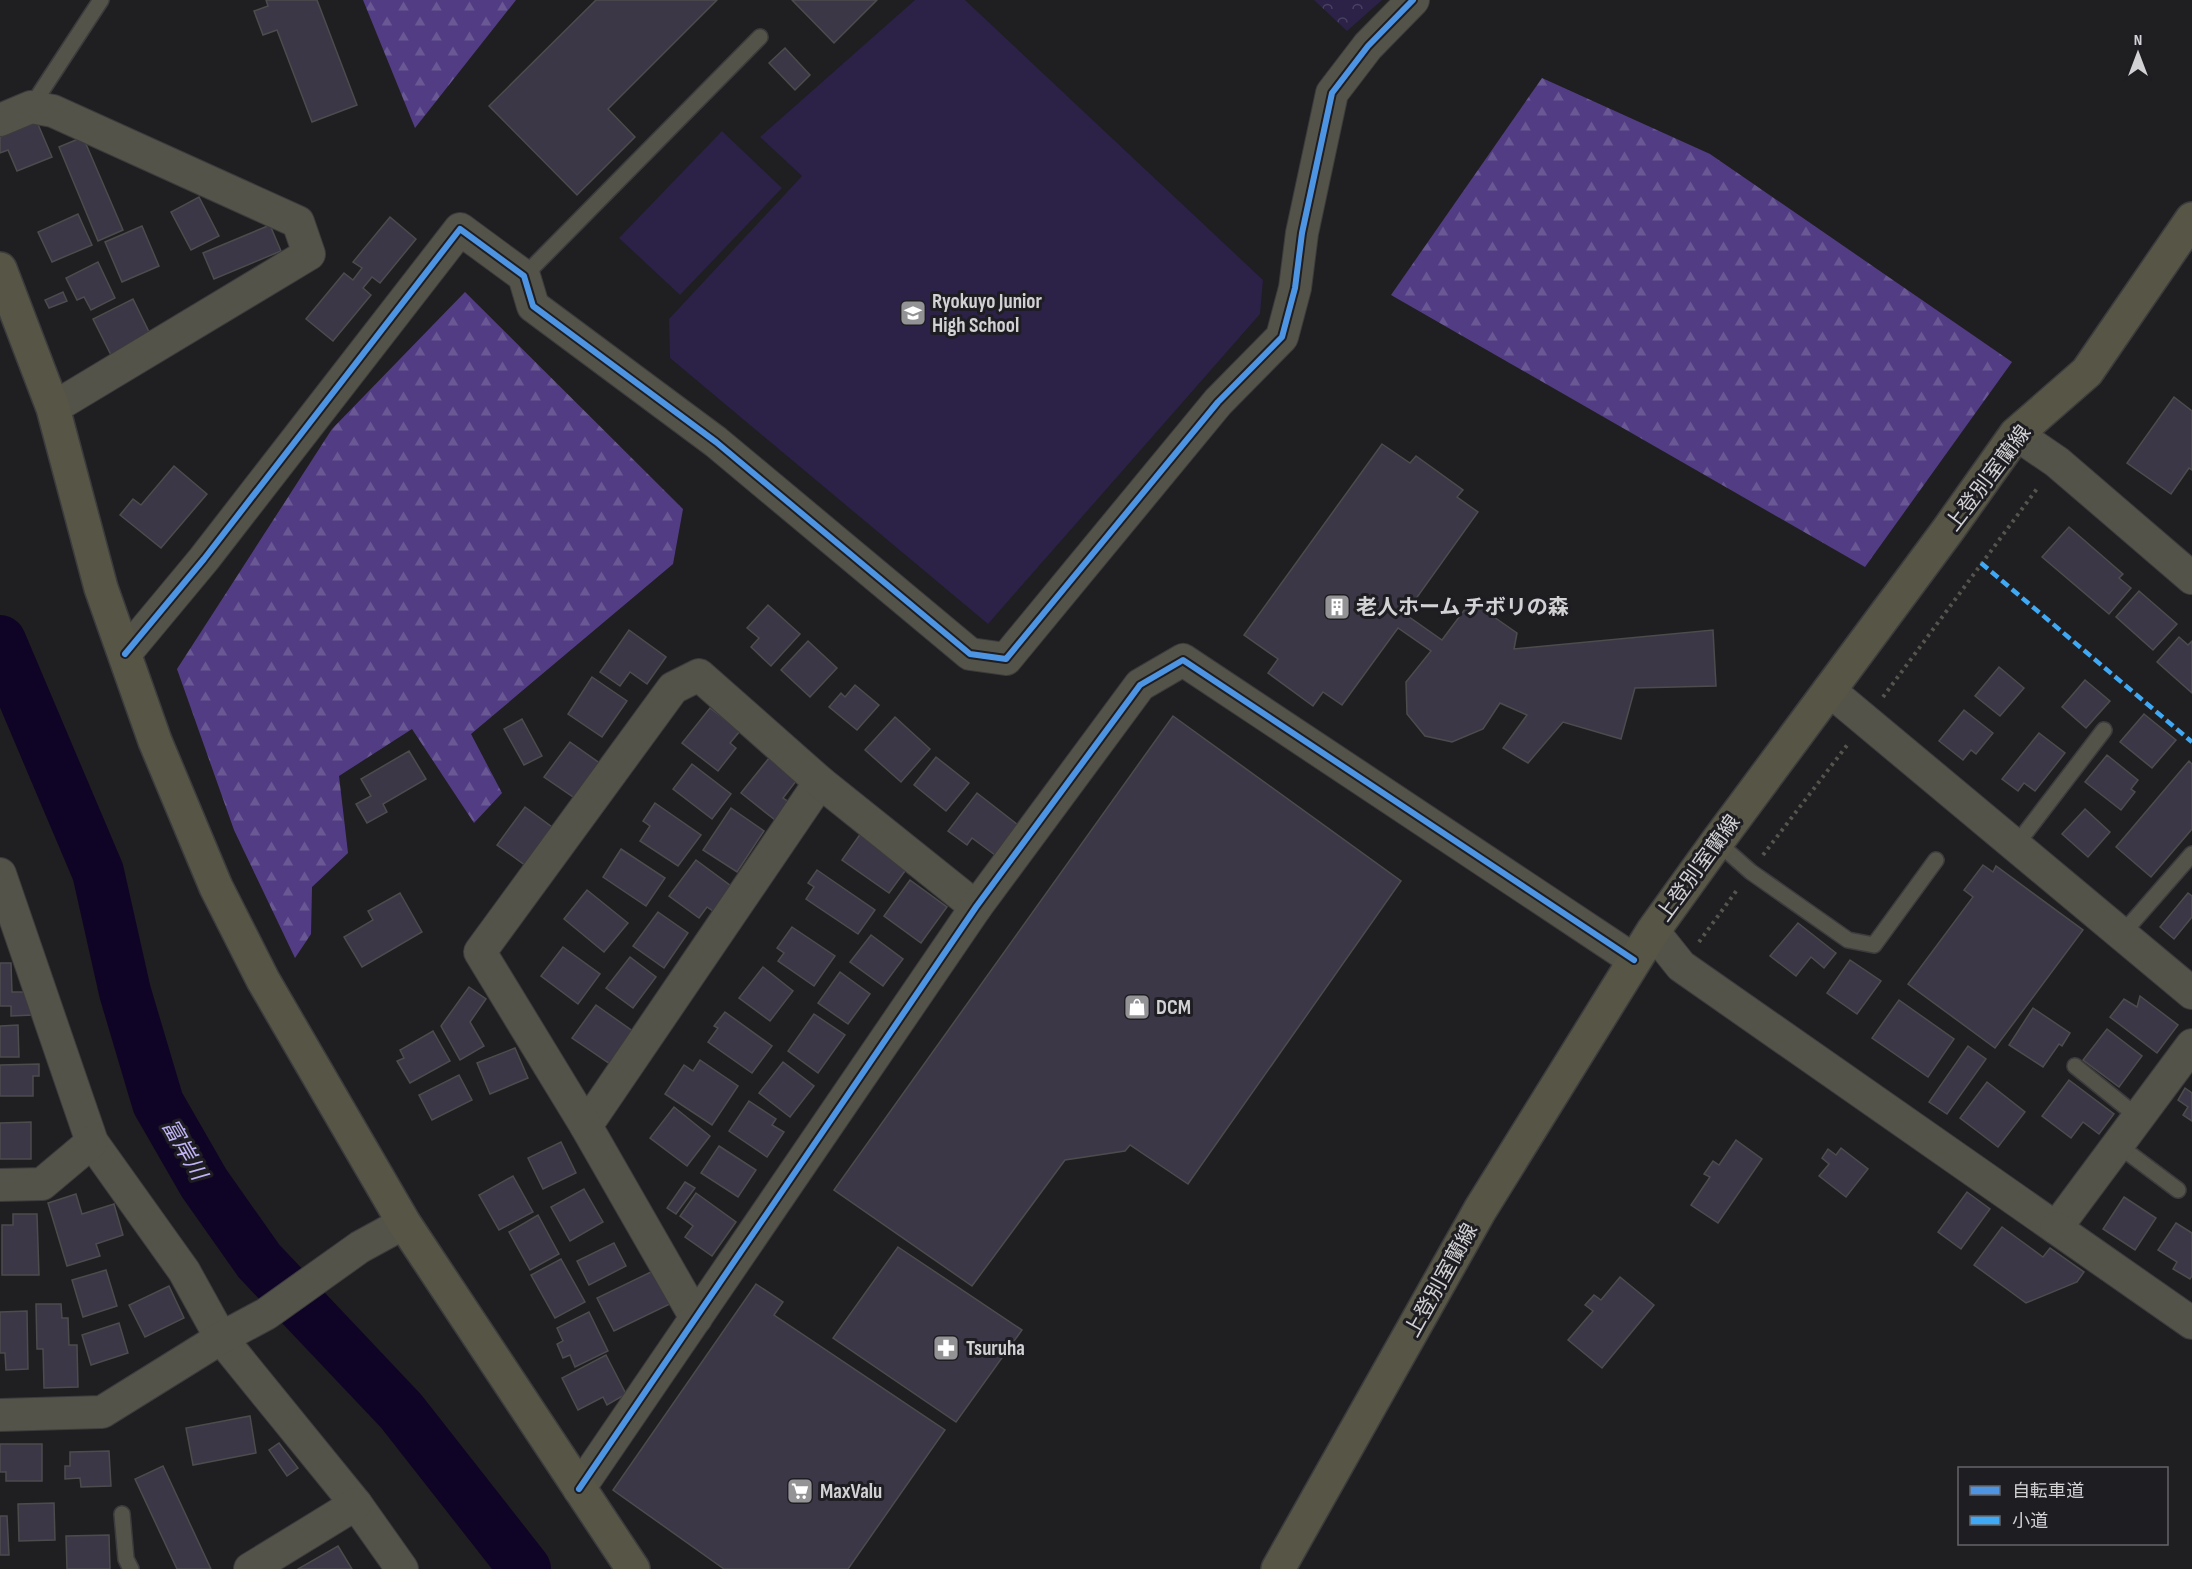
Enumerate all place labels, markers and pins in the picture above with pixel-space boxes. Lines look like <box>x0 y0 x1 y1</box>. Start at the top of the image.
place label: Ryokuyo Junior High School <box>932 289 1042 338</box>
school or university icon: Ryokuyo Junior High School <box>898 298 928 328</box>
building icon: 老人ホーム チボリの森 <box>1322 592 1352 622</box>
place label: 老人ホーム チボリの森 <box>1356 595 1569 620</box>
shop icon: DCM <box>1122 992 1152 1022</box>
place label: DCM <box>1156 995 1191 1020</box>
pharmacy icon: Tsuruha <box>931 1333 961 1363</box>
place label: Tsuruha <box>966 1336 1025 1361</box>
supermarket icon: MaxValu <box>785 1476 815 1506</box>
place label: MaxValu <box>820 1479 882 1504</box>

